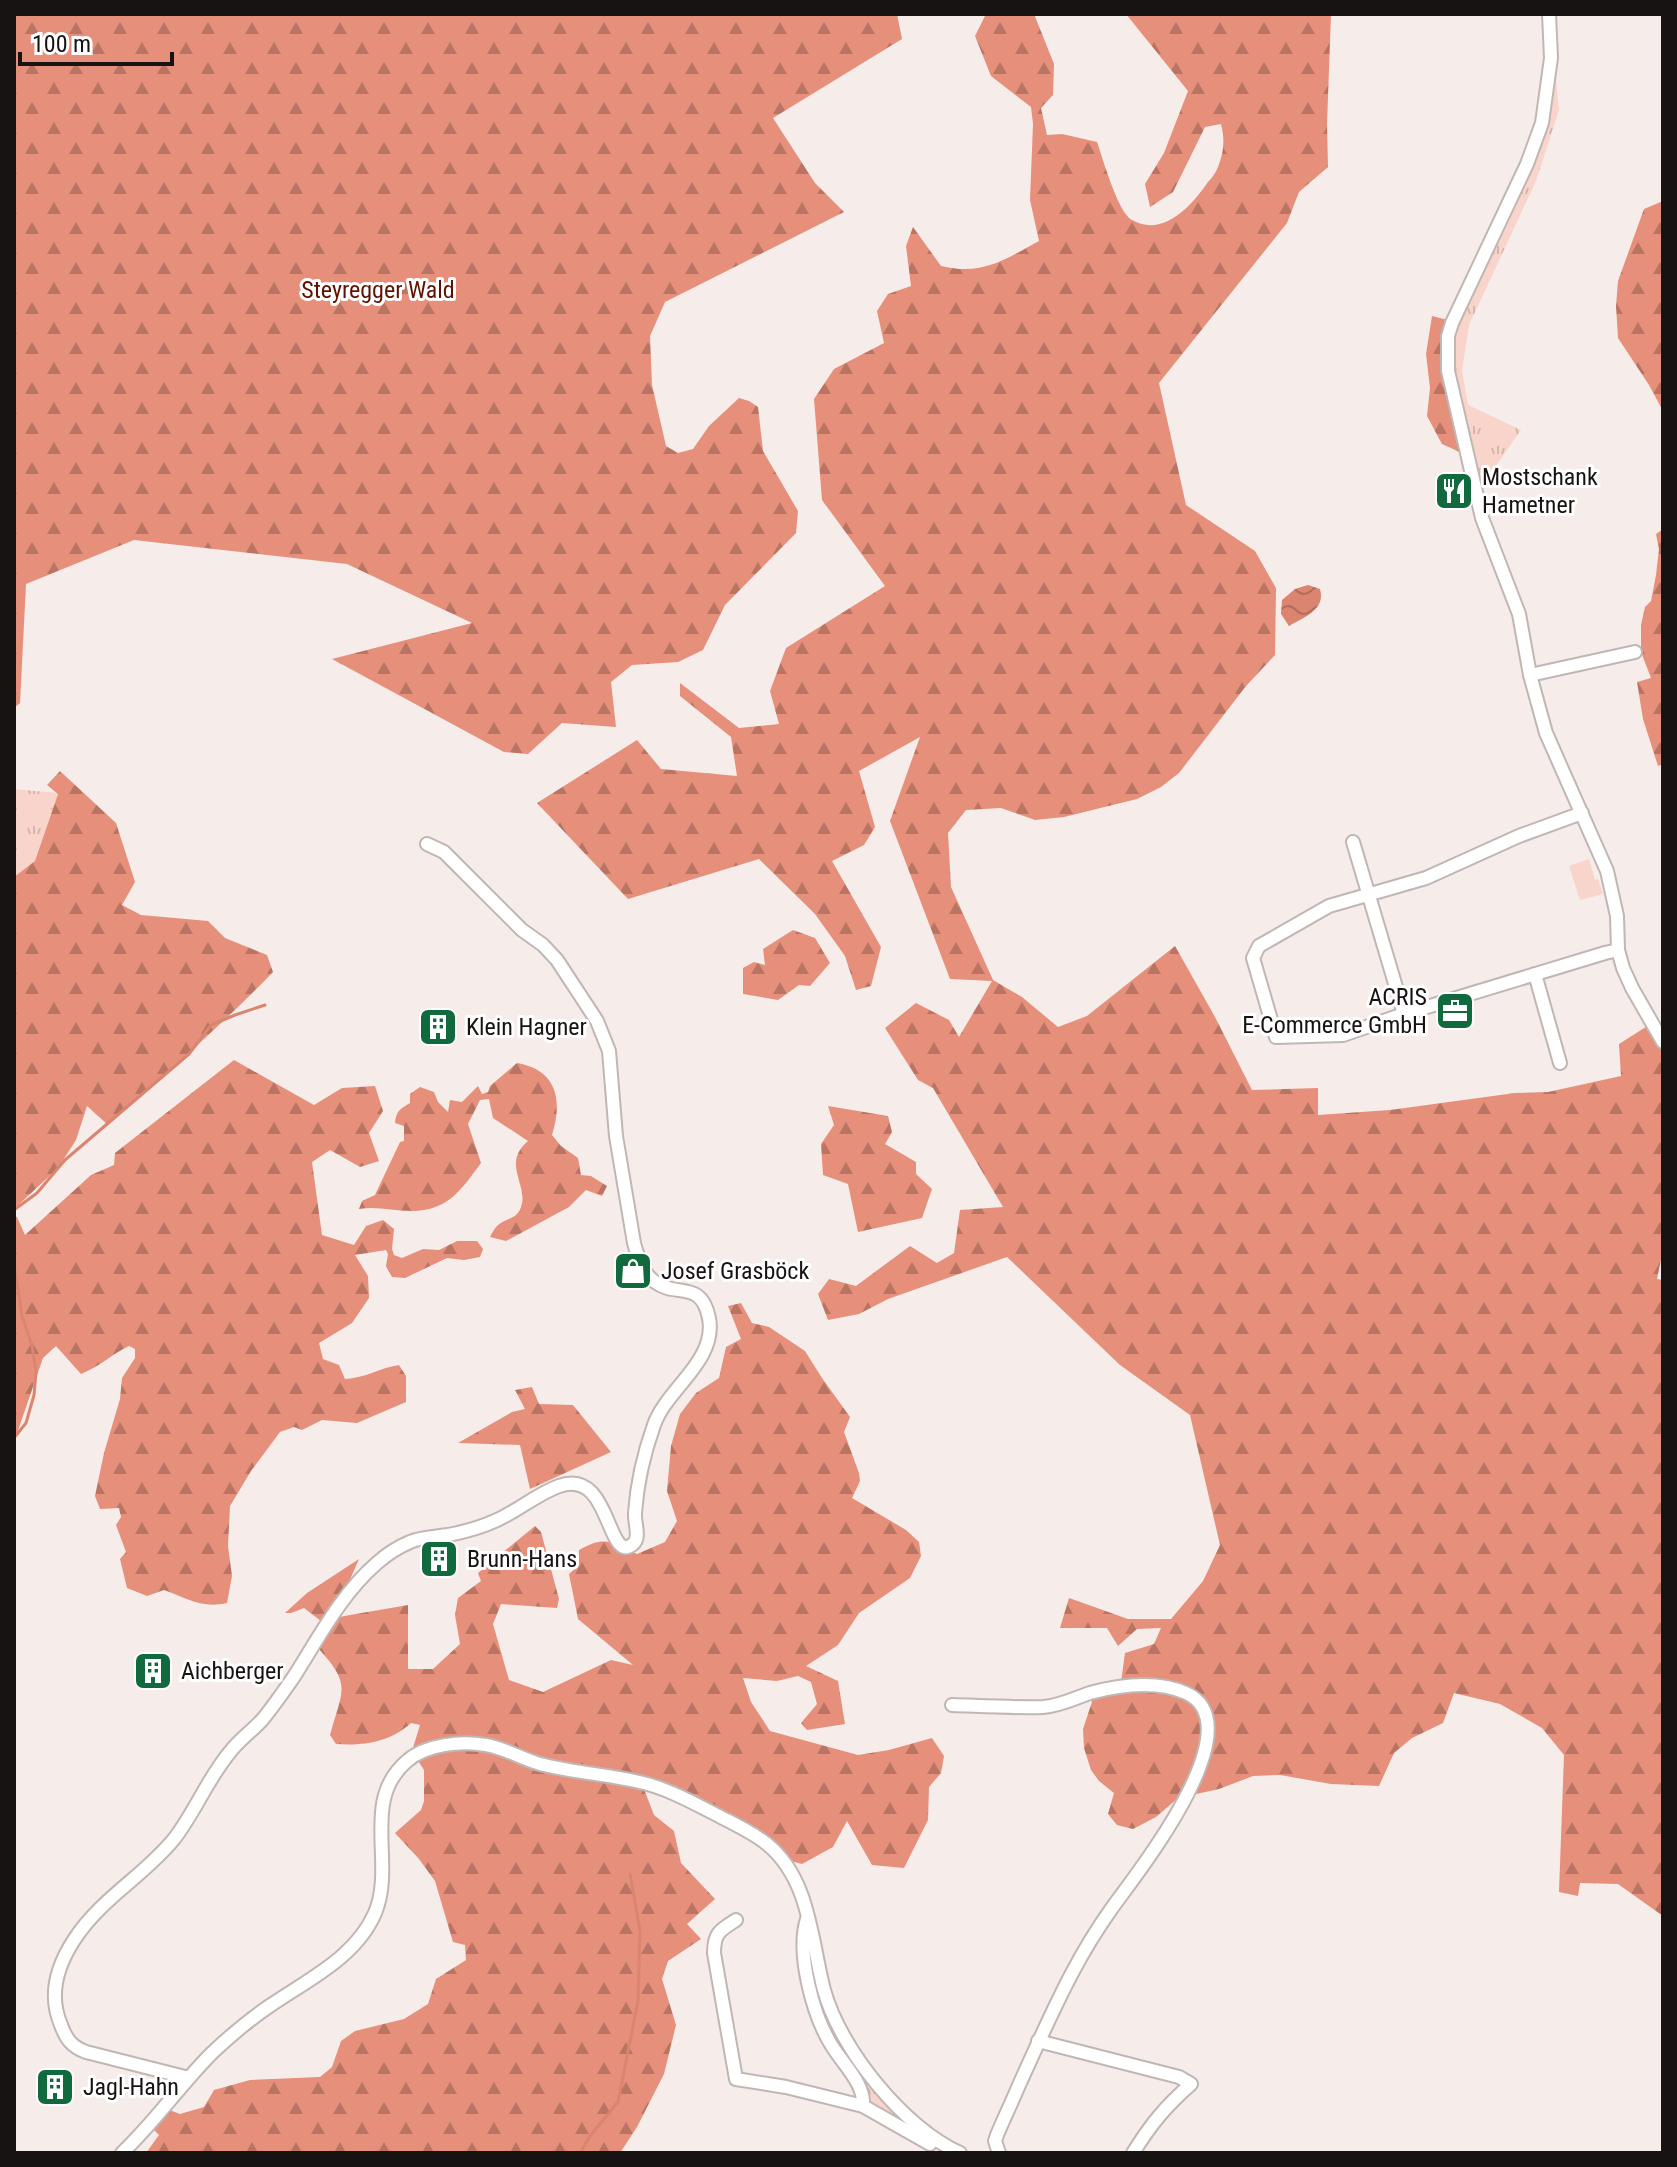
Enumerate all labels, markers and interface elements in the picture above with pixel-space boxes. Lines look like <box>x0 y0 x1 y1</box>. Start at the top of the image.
scale bar <box>20 16 172 66</box>
text: 100 m <box>32 30 91 58</box>
park label: Steyregger Wald <box>301 276 455 304</box>
place label: Mostschank Hametner <box>1482 463 1598 519</box>
restaurant icon: Mostschank Hametner <box>1433 470 1475 512</box>
place label: ACRIS E-Commerce GmbH <box>1242 983 1427 1039</box>
office icon: ACRIS E-Commerce GmbH <box>1434 990 1476 1032</box>
building icon: Klein Hagner <box>417 1006 459 1048</box>
place label: Klein Hagner <box>466 1013 587 1041</box>
shop icon: Josef Grasböck <box>612 1250 654 1292</box>
place label: Josef Grasböck <box>661 1257 809 1285</box>
building icon: Brunn-Hans <box>418 1538 460 1580</box>
place label: Brunn-Hans <box>467 1545 577 1573</box>
building icon: Aichberger <box>132 1650 174 1692</box>
place label: Aichberger <box>181 1657 284 1685</box>
building icon: Jagl-Hahn <box>34 2066 76 2108</box>
place label: Jagl-Hahn <box>83 2073 179 2101</box>

